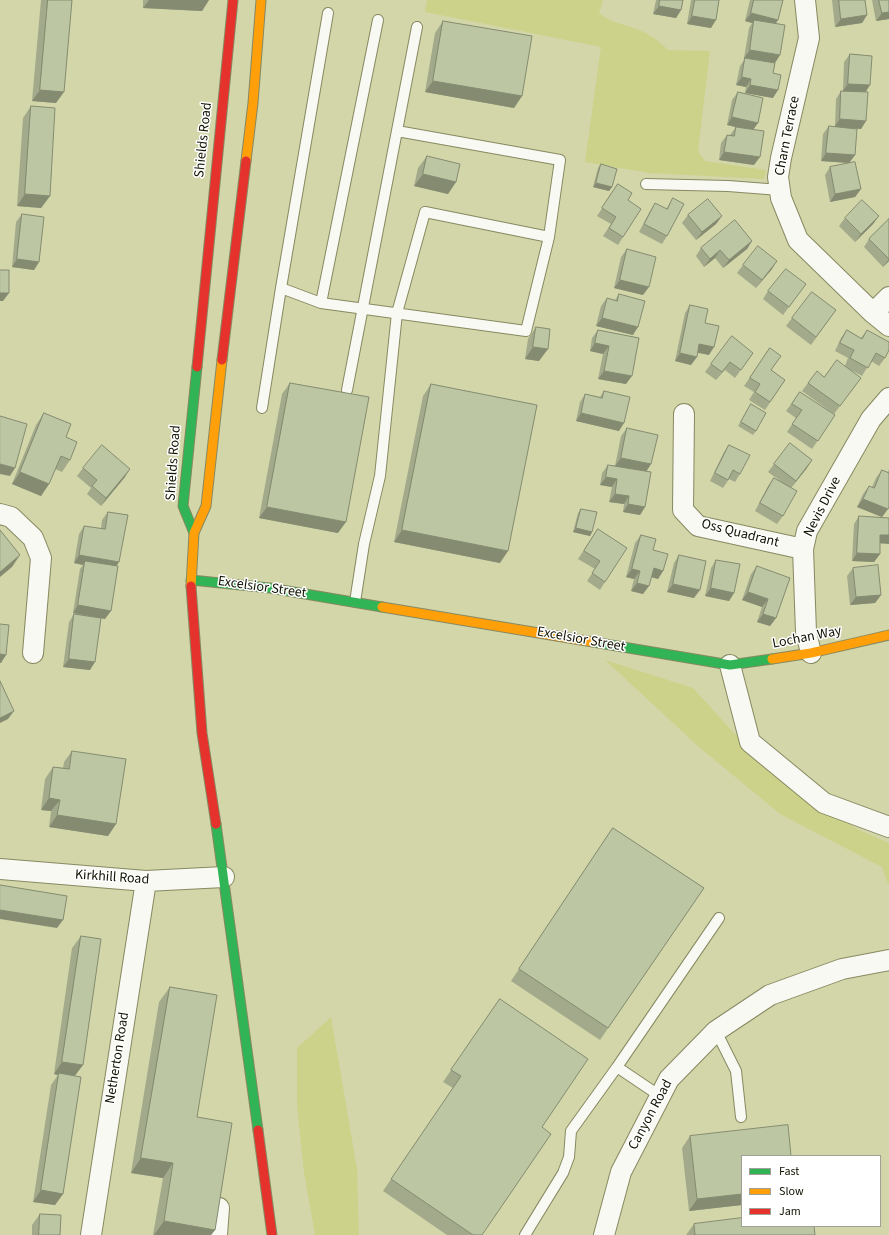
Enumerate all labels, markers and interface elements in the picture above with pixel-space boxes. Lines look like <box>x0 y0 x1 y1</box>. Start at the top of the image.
street label: Charn Terrace <box>772 95 804 177</box>
street label: Shields Road <box>192 102 216 178</box>
street label: Shields Road <box>163 425 185 501</box>
street label: Nevis Drive <box>801 474 845 540</box>
street label: Oss Quadrant <box>699 516 781 552</box>
street label: Excelsior Street <box>217 573 307 603</box>
street label: Lochan Way <box>771 623 843 653</box>
street label: Excelsior Street <box>536 624 626 656</box>
street label: Kirkhill Road <box>74 867 150 889</box>
street label: Netherton Road <box>102 1011 134 1105</box>
street label: Canyon Road <box>625 1077 677 1153</box>
legend <box>741 1155 881 1227</box>
text: Fast <box>779 1163 799 1180</box>
text: Slow <box>779 1183 804 1200</box>
text: Jam <box>779 1203 801 1220</box>

